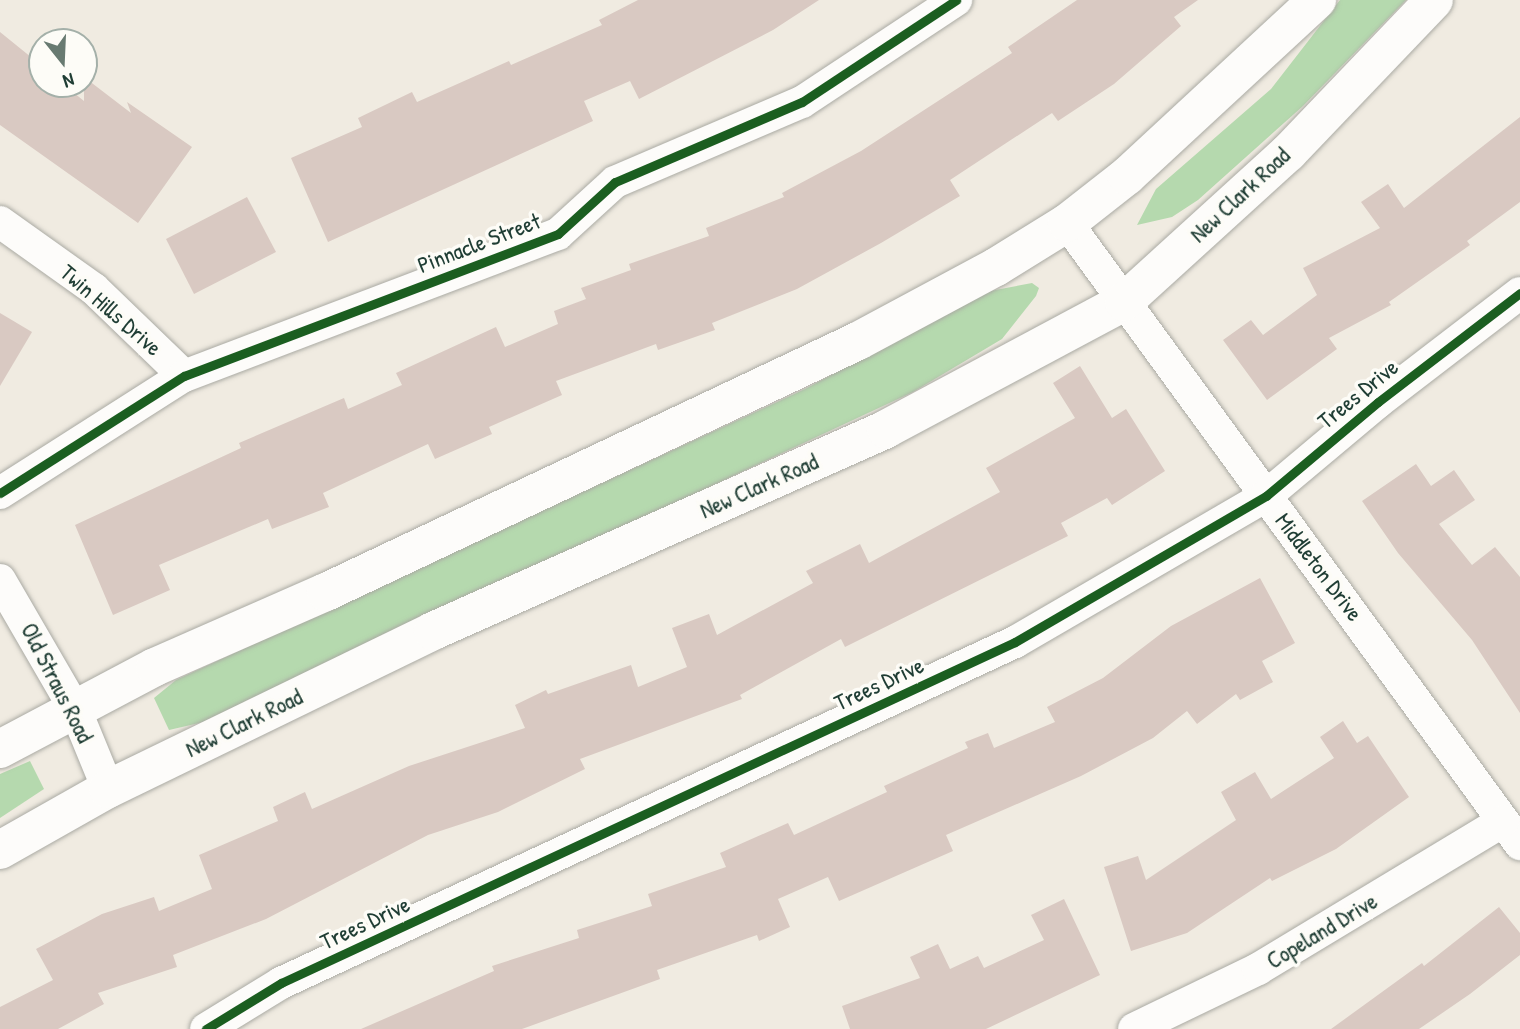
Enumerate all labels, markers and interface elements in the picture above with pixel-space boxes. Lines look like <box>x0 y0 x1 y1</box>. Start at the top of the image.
north arrow <box>28 28 98 98</box>
text: N <box>60 67 78 95</box>
street label: New Clark Road <box>1184 142 1296 248</box>
street label: Pinnacle Street <box>414 207 544 279</box>
street label: Twin Hills Drive <box>55 258 167 362</box>
street label: Trees Drive <box>1312 353 1404 435</box>
street label: New Clark Road <box>696 448 822 524</box>
street label: Middleton Drive <box>1269 508 1369 626</box>
street label: Old Straus Road <box>15 619 99 747</box>
street label: Trees Drive <box>830 651 928 717</box>
street label: New Clark Road <box>181 683 307 763</box>
street label: Copeland Drive <box>1262 887 1382 975</box>
street label: Trees Drive <box>316 890 414 956</box>

